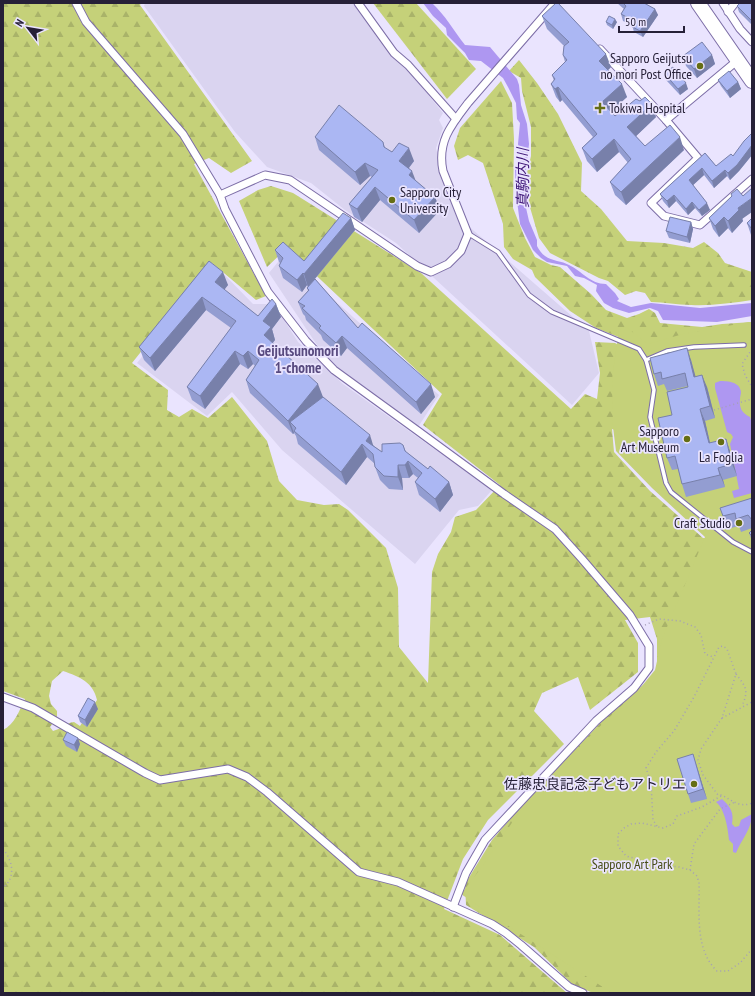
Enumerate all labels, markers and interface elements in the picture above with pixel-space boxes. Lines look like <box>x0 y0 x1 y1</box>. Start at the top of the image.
north arrow <box>8 8 48 48</box>
scale bar <box>619 8 684 34</box>
text: 50 m <box>625 14 646 29</box>
text: N <box>12 17 27 29</box>
place label: Sapporo Geijutsu no mori Post Office <box>600 49 692 83</box>
marker: Sapporo Geijutsu no mori Post Office <box>695 61 705 71</box>
place label: Tokiwa Hospital <box>609 99 686 117</box>
marker: Tokiwa Hospital <box>594 102 606 114</box>
water label: 真駒内川 <box>513 146 532 208</box>
place label: Sapporo City University <box>400 183 462 217</box>
marker: Sapporo City University <box>387 195 397 205</box>
district label: Geijutsunomori 1-chome <box>257 341 339 377</box>
place label: Sapporo Art Museum <box>621 422 679 456</box>
marker: Sapporo Art Museum <box>682 434 692 444</box>
marker: La Foglia <box>716 437 726 447</box>
place label: La Foglia <box>699 448 743 466</box>
place label: Craft Studio <box>674 514 731 532</box>
marker: Craft Studio <box>734 518 744 528</box>
place label: 佐藤忠良記念子どもアトリエ <box>504 775 686 793</box>
marker: 佐藤忠良記念子どもアトリエ <box>689 779 699 789</box>
park label: Sapporo Art Park <box>592 855 673 873</box>

